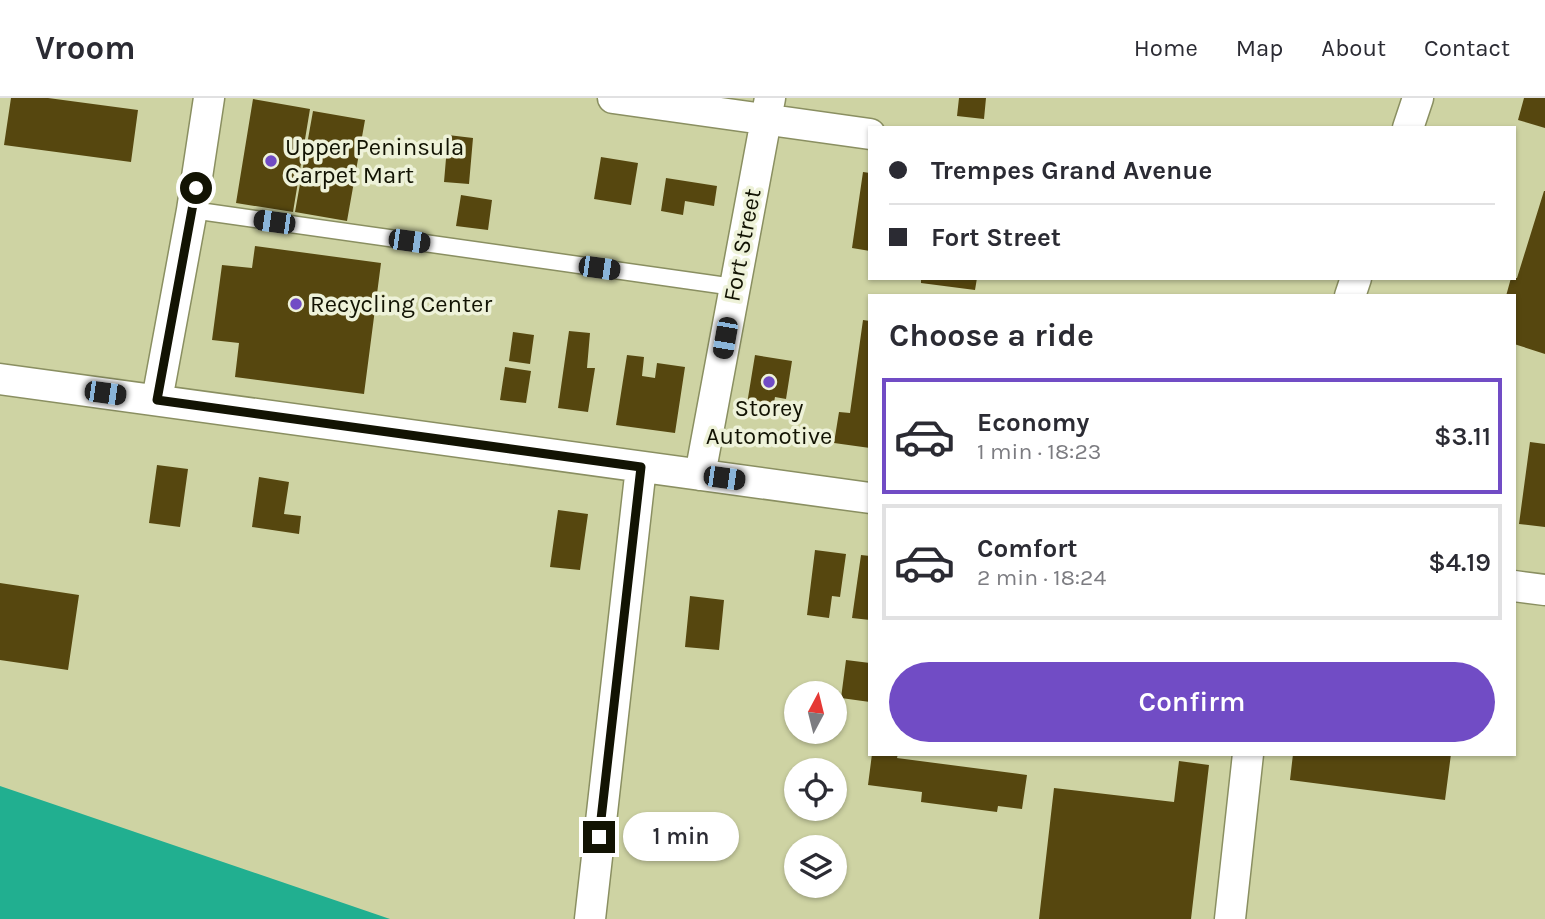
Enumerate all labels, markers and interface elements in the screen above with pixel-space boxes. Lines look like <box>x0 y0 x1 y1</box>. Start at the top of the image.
text: Vroom <box>35 29 135 67</box>
text: Home <box>1134 34 1198 62</box>
text: Map <box>1236 34 1283 62</box>
text: About <box>1321 34 1386 62</box>
text: Contact <box>1424 34 1510 62</box>
place label: Upper Peninsula Carpet Mart <box>285 133 464 189</box>
marker: Upper Peninsula Carpet Mart <box>263 153 279 169</box>
text: Trempes Grand Avenue <box>931 155 1212 186</box>
route start <box>180 172 212 204</box>
street label: Fort Street <box>717 186 767 304</box>
car <box>252 209 297 235</box>
text: Fort Street <box>931 222 1061 253</box>
car <box>387 228 432 254</box>
car <box>577 255 622 281</box>
place label: Recycling Center <box>310 290 492 318</box>
marker: Recycling Center <box>288 296 304 312</box>
car <box>712 315 739 361</box>
text: Choose a ride <box>889 317 1094 354</box>
marker: Storey Automotive <box>761 374 777 390</box>
car <box>83 380 128 406</box>
place label: Storey Automotive <box>706 394 832 450</box>
icon: car <box>893 405 956 468</box>
text: Economy <box>977 407 1089 438</box>
text: $3.11 <box>1434 421 1491 452</box>
text: 1 min · 18:23 <box>977 438 1101 465</box>
car <box>702 465 747 491</box>
icon: car <box>893 531 956 594</box>
text: Comfort <box>977 533 1078 564</box>
text: $4.19 <box>1428 547 1491 578</box>
text: 2 min · 18:24 <box>977 564 1106 591</box>
button: Confirm <box>889 662 1495 742</box>
north arrow <box>784 681 847 744</box>
map controls <box>784 681 847 898</box>
button: locate <box>784 758 847 821</box>
callout: 1 min <box>624 812 739 862</box>
route end <box>583 821 615 853</box>
text: 1 min <box>652 823 710 850</box>
button: layers <box>784 835 847 898</box>

